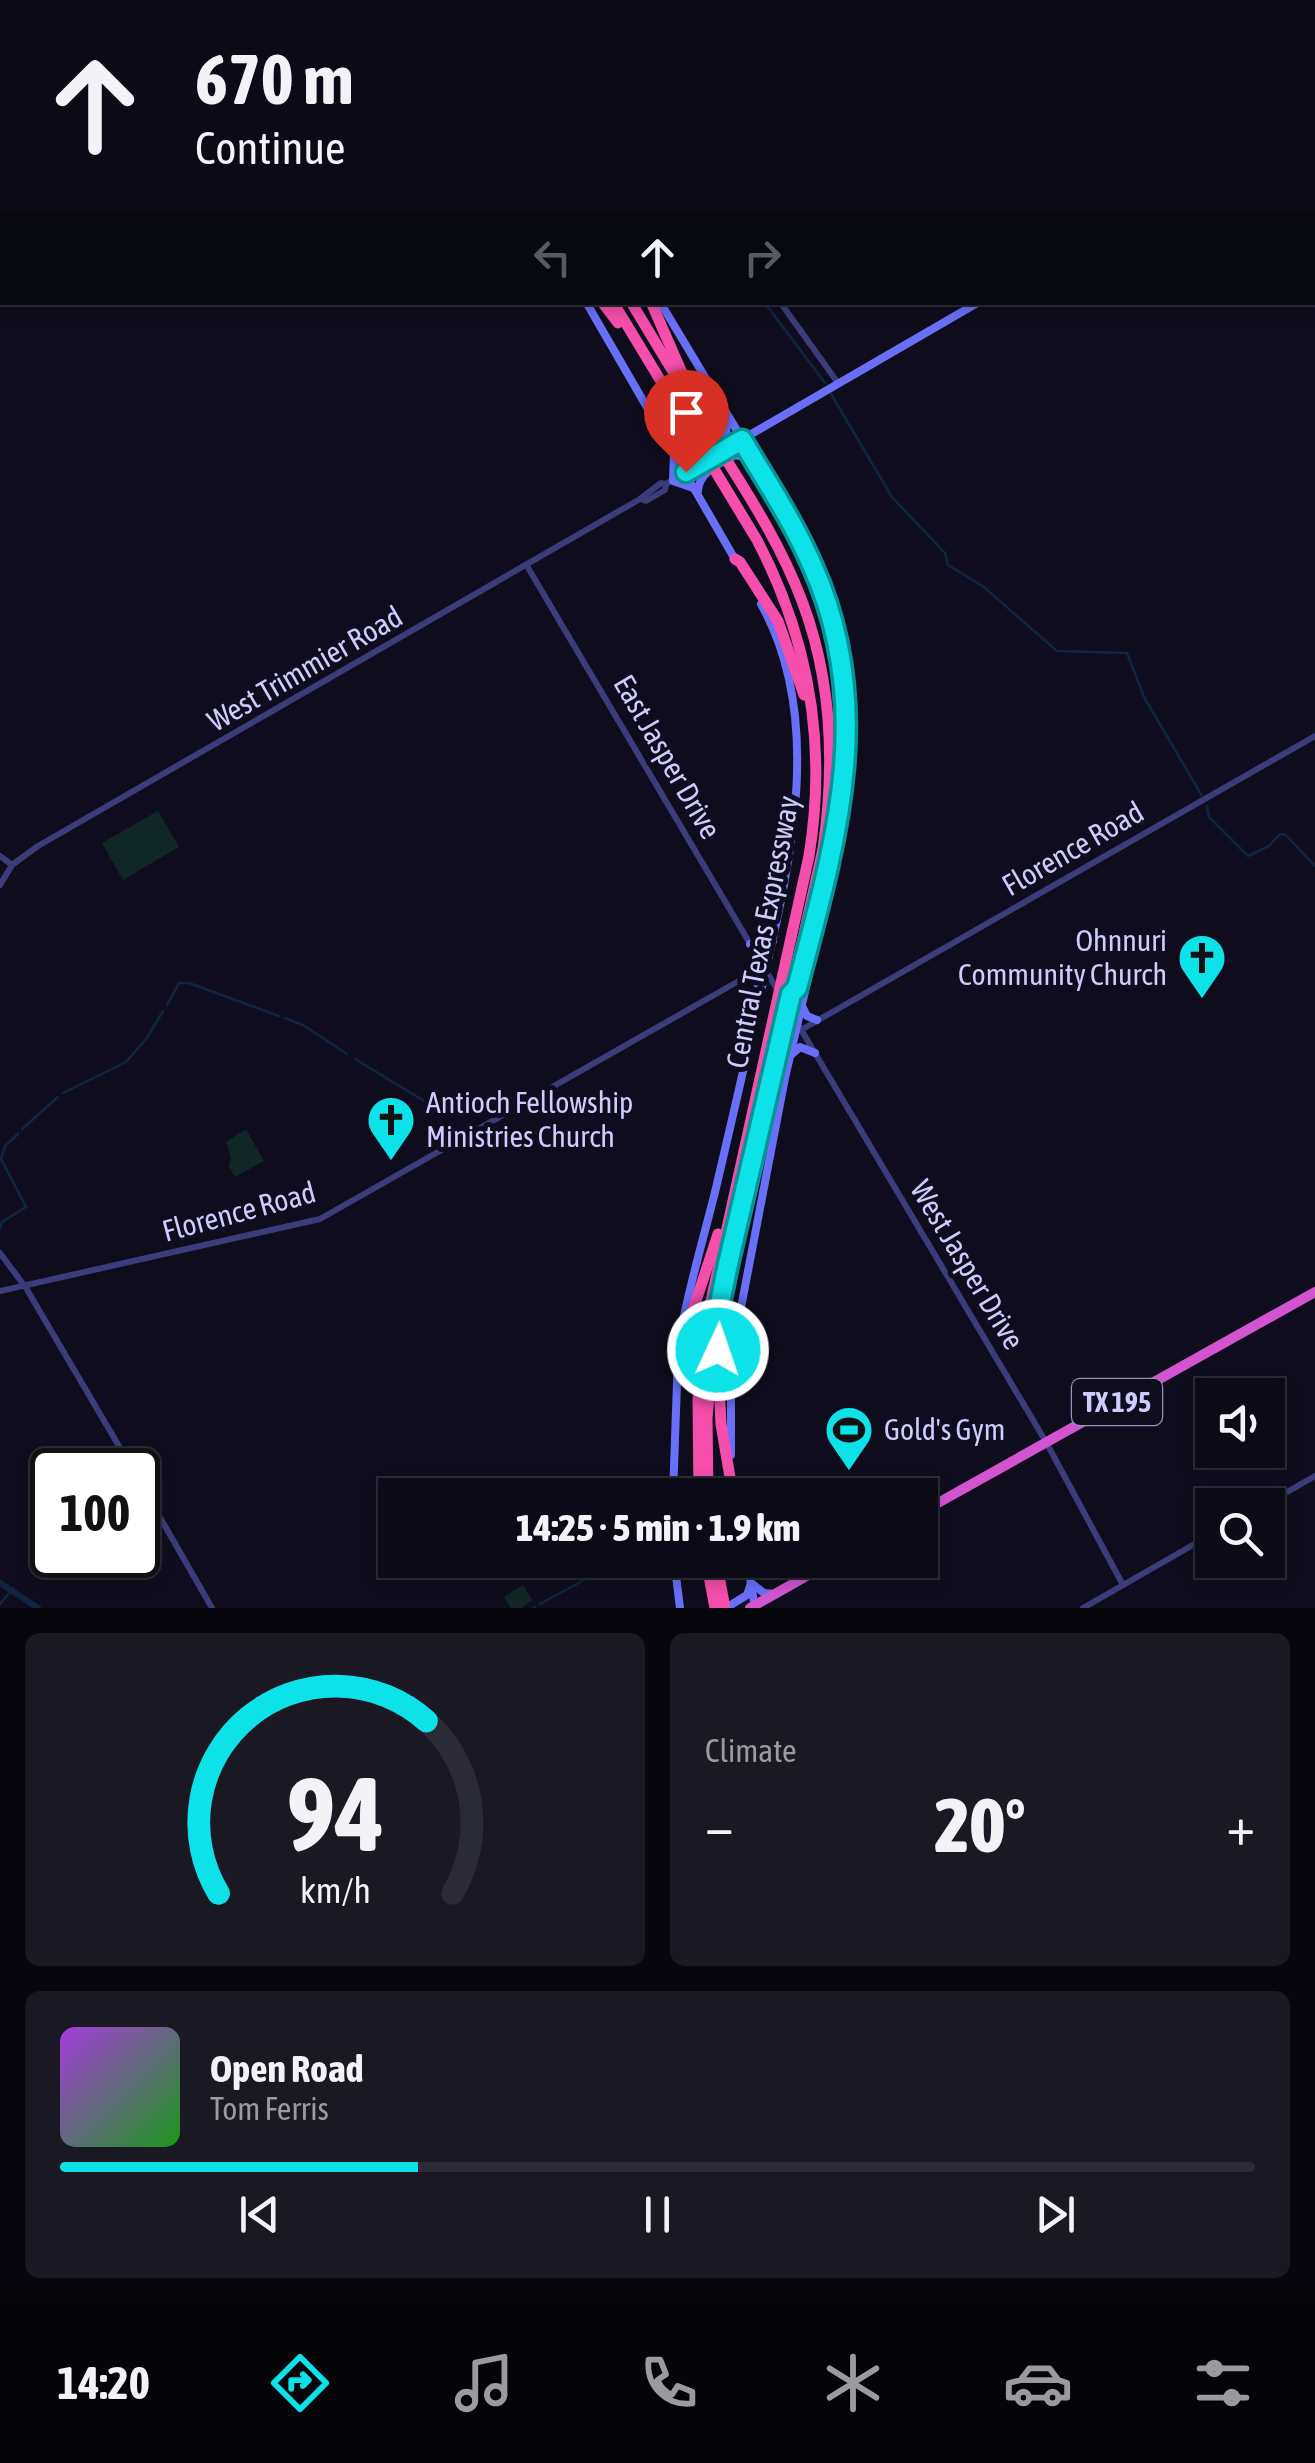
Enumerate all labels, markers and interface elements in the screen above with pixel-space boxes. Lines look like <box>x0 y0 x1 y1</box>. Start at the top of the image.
text: 670 m <box>195 39 354 119</box>
icon: ahead <box>30 40 160 170</box>
text: Continue <box>195 122 346 174</box>
icon: left <box>525 230 580 285</box>
icon: ahead <box>630 230 685 285</box>
icon: right <box>735 230 790 285</box>
pin <box>644 370 729 473</box>
icon: arrive <box>659 385 714 440</box>
street label: West Trimmier Road <box>201 599 408 738</box>
street label: East Jasper Drive <box>607 669 728 844</box>
street label: Central Texas Expressway <box>719 793 805 1071</box>
street label: Florence Road <box>996 794 1149 902</box>
place label: Ohnnuri Community Church <box>958 923 1167 991</box>
church icon: Ohnnuri Community Church <box>1176 932 1228 1000</box>
place label: Antioch Fellowship Ministries Church <box>426 1085 633 1153</box>
church icon: Antioch Fellowship Ministries Church <box>365 1094 417 1162</box>
street label: Florence Road <box>159 1174 319 1248</box>
street label: West Jasper Drive <box>904 1174 1032 1355</box>
position arrow <box>666 1298 770 1402</box>
map controls <box>1195 1378 1285 1578</box>
button: sound <box>1195 1378 1285 1468</box>
road number: TX 195 <box>1072 1379 1162 1425</box>
sports icon: Gold's Gym <box>823 1404 875 1472</box>
place label: Gold's Gym <box>884 1412 1005 1446</box>
speed limit sign: 100 <box>30 1448 160 1578</box>
button: search <box>1195 1488 1285 1578</box>
text: 14:25 · 5 min · 1.9 km <box>516 1506 800 1549</box>
text: Climate <box>705 1732 797 1769</box>
text: 94 <box>286 1754 384 1873</box>
text: 20° <box>934 1782 1026 1868</box>
text: − <box>705 1794 734 1857</box>
text: + <box>1226 1794 1255 1857</box>
text: km/h <box>300 1870 370 1911</box>
text: Open Road <box>210 2047 364 2090</box>
text: Tom Ferris <box>210 2090 329 2127</box>
icon: previous <box>232 2187 287 2242</box>
icon: pause <box>630 2187 685 2242</box>
icon: next <box>1028 2187 1083 2242</box>
icon: directions <box>265 2348 335 2418</box>
icon: music <box>449 2348 519 2418</box>
icon: phone <box>634 2348 704 2418</box>
icon: climate <box>818 2348 888 2418</box>
icon: car <box>1003 2348 1073 2418</box>
icon: filters <box>1188 2348 1258 2418</box>
text: 14:20 <box>57 2357 150 2409</box>

